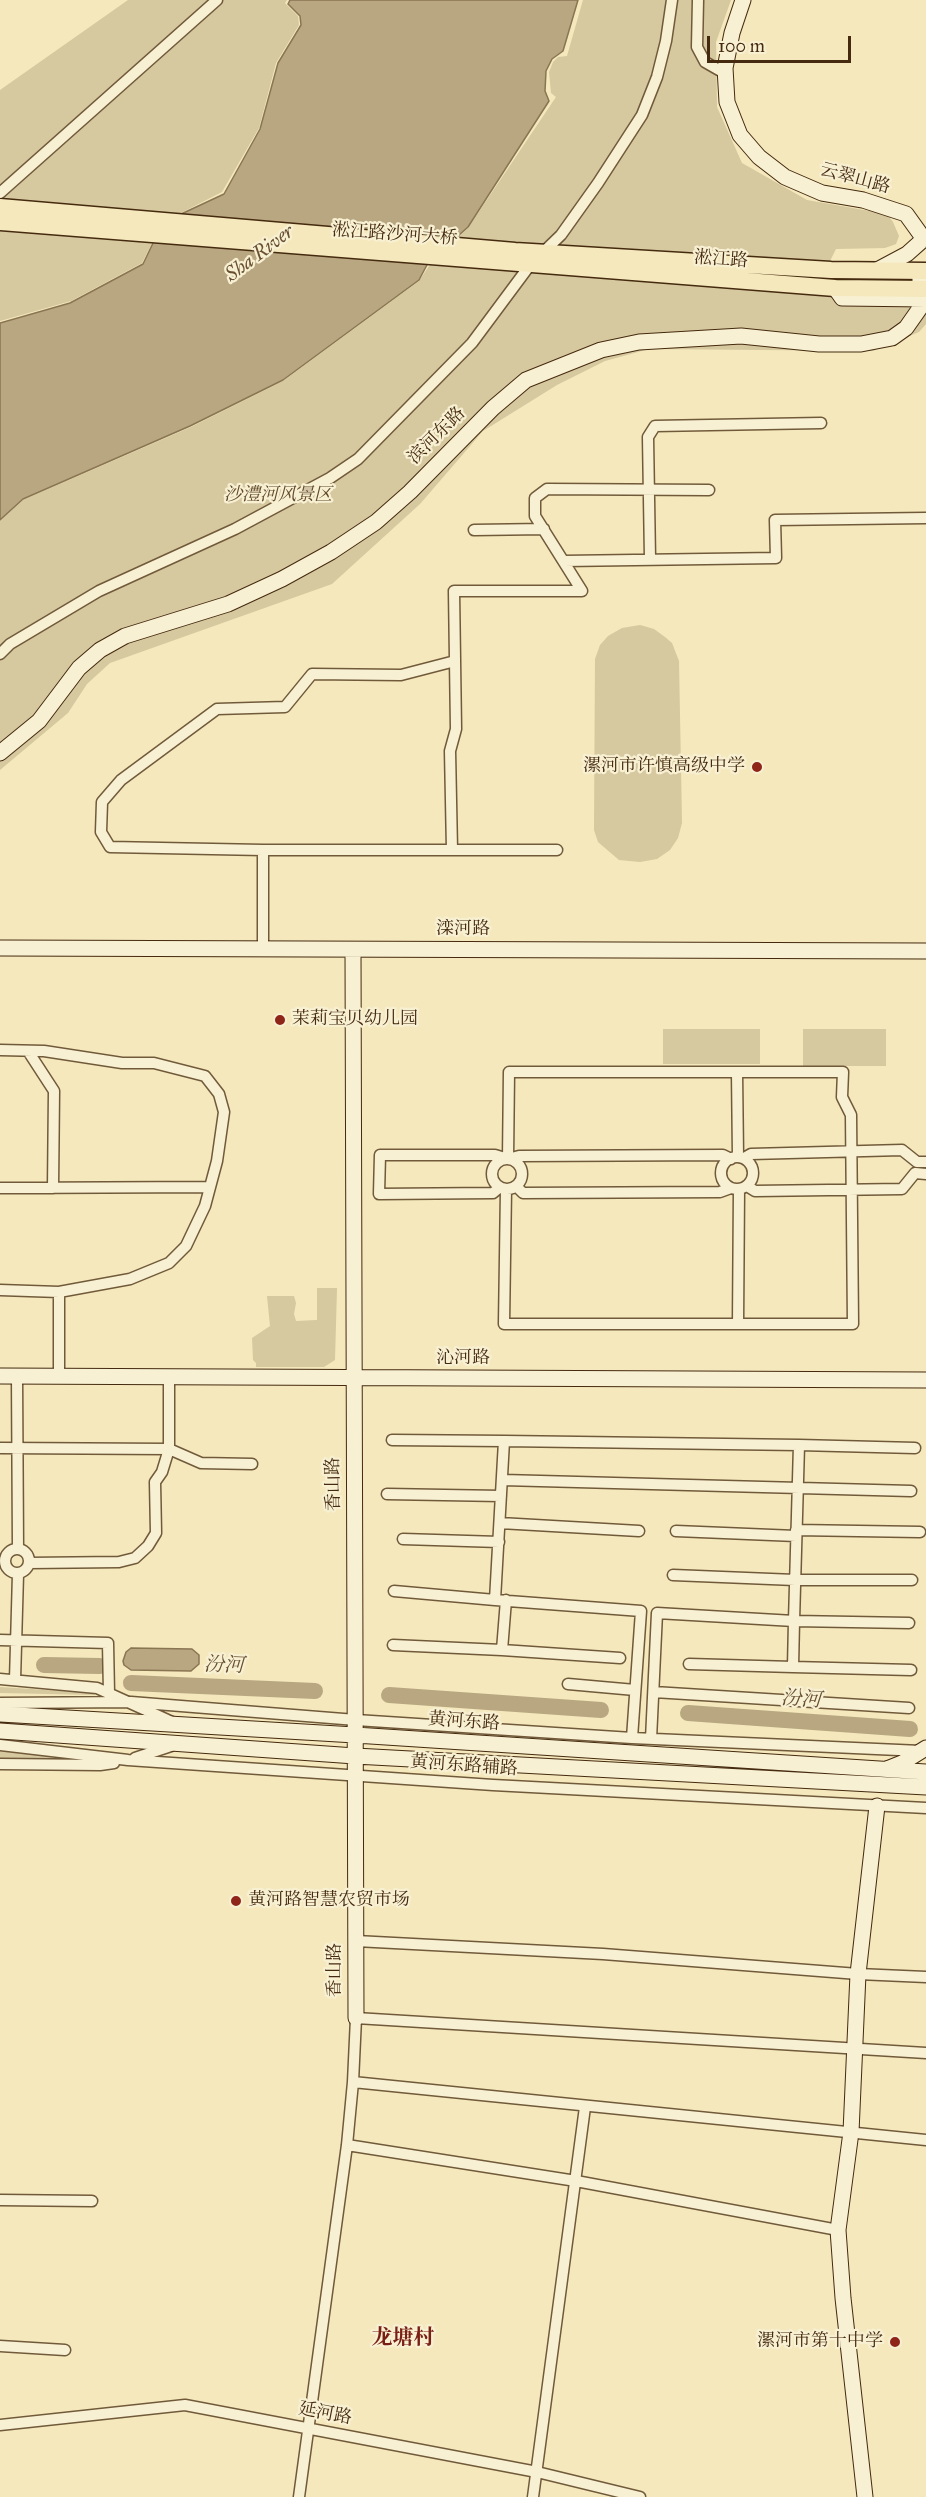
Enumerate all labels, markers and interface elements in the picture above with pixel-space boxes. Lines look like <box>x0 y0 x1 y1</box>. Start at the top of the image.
scale bar <box>710 24 854 62</box>
text: 100 m <box>718 35 765 57</box>
street label: 云翠山路 <box>817 159 893 199</box>
water label: Sha River <box>221 220 299 288</box>
street label: 淞江路沙河大桥 <box>331 220 459 250</box>
street label: 淞江路 <box>693 247 749 273</box>
street label: 滨河东路 <box>404 403 470 469</box>
park label: 沙澧河风景区 <box>224 485 332 507</box>
place label: 漯河市许慎高级中学 <box>583 756 745 778</box>
marker: 漯河市许慎高级中学 <box>750 760 764 774</box>
street label: 滦河路 <box>436 919 490 941</box>
place label: 茉莉宝贝幼儿园 <box>292 1009 418 1031</box>
marker: 茉莉宝贝幼儿园 <box>273 1013 287 1027</box>
street label: 沁河路 <box>436 1348 490 1370</box>
street label: 香山路 <box>323 1457 345 1511</box>
water label: 汾河 <box>204 1653 244 1679</box>
water label: 汾河 <box>780 1687 822 1713</box>
street label: 黄河东路 <box>427 1709 501 1735</box>
street label: 黄河东路辅路 <box>409 1751 519 1781</box>
place label: 黄河路智慧农贸市场 <box>248 1890 410 1912</box>
marker: 黄河路智慧农贸市场 <box>229 1894 243 1908</box>
street label: 香山路 <box>325 1943 347 1997</box>
district label: 龙塘村 <box>372 2326 434 2352</box>
place label: 漯河市第十中学 <box>757 2331 883 2353</box>
marker: 漯河市第十中学 <box>888 2335 902 2349</box>
street label: 延河路 <box>296 2398 354 2430</box>

